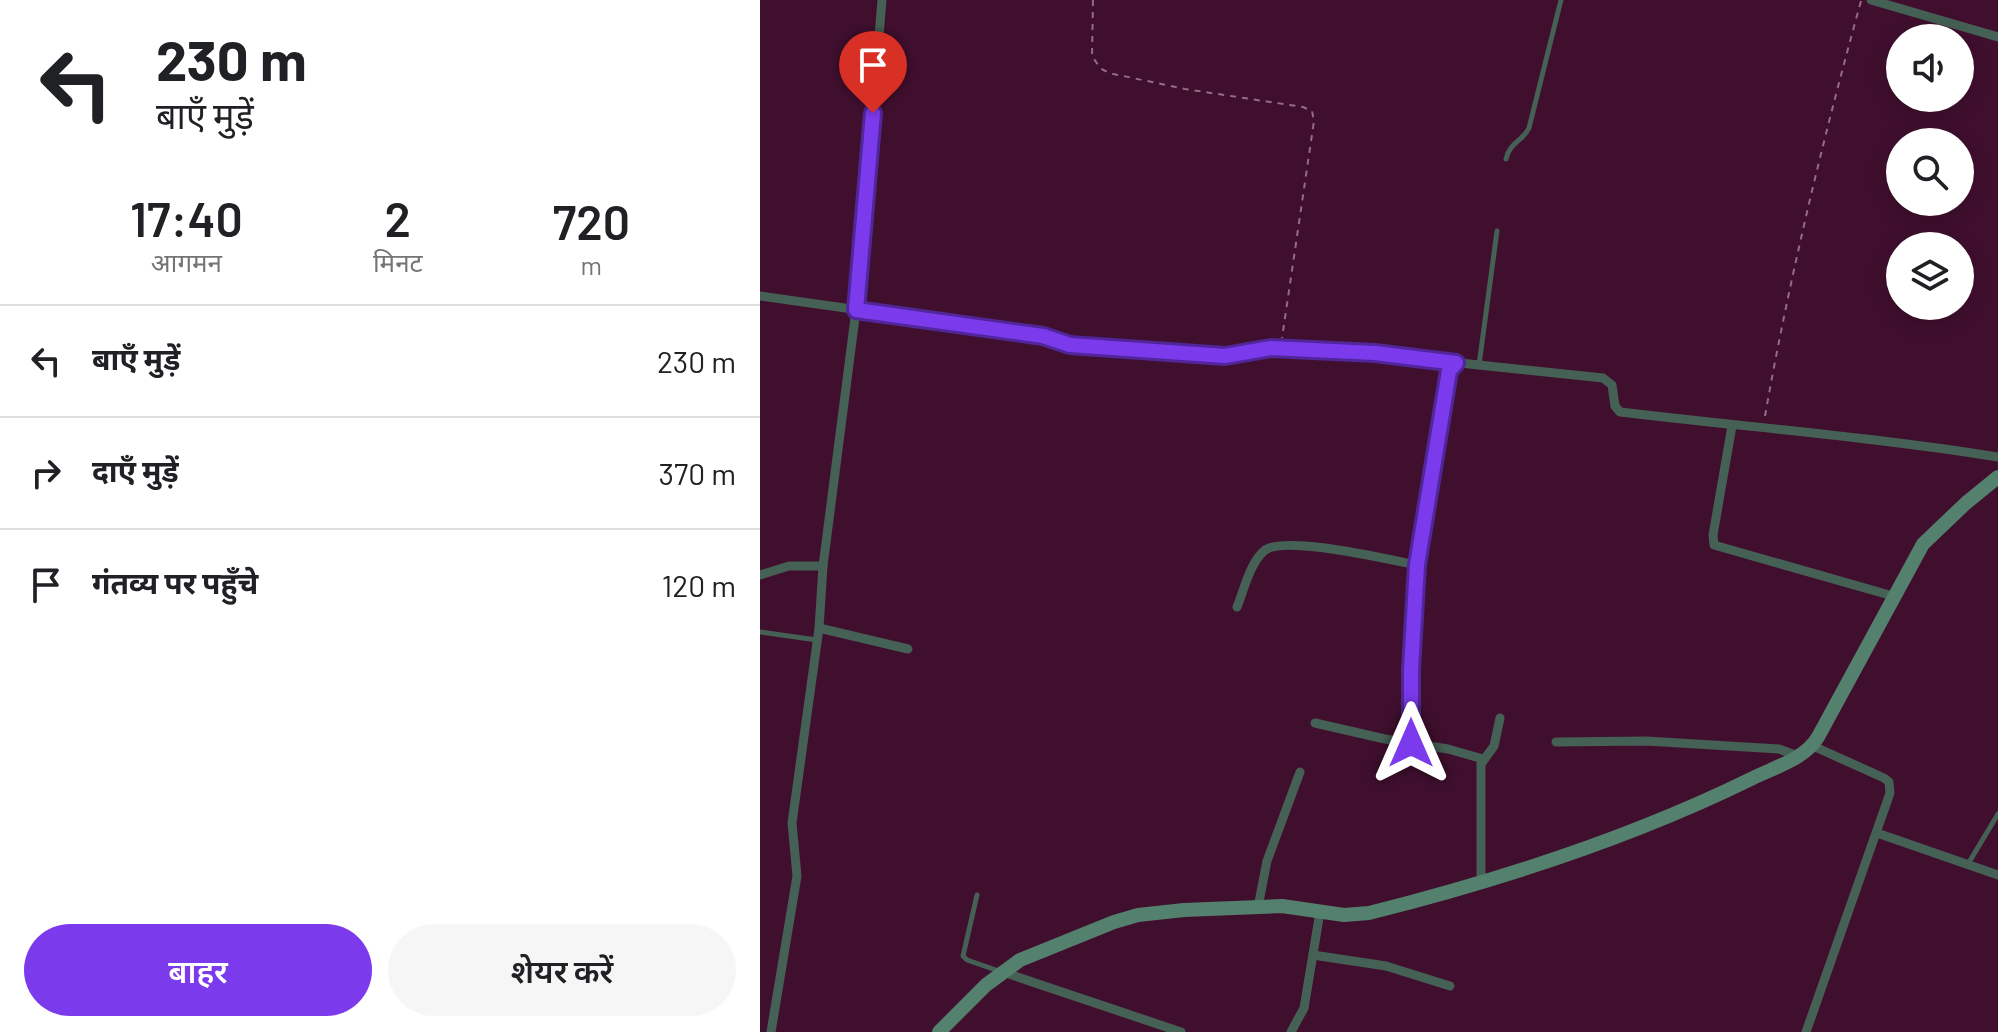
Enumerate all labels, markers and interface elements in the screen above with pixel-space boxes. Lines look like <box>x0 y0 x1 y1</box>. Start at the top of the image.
map controls <box>1886 24 1974 320</box>
button: sound <box>1886 24 1974 112</box>
text: 230 m <box>156 25 307 92</box>
pin <box>839 31 907 113</box>
icon: left <box>24 32 128 136</box>
icon: arrive <box>851 43 895 87</box>
text: बाएँ मुड़ें <box>156 93 254 136</box>
button: search <box>1886 128 1974 216</box>
text: 17:40 <box>130 189 243 247</box>
text: 2 <box>385 189 411 247</box>
text: 720 <box>553 192 630 250</box>
button: layers <box>1886 232 1974 320</box>
text: आगमन <box>151 246 222 277</box>
text: मिनट <box>373 246 423 277</box>
text: m <box>581 249 602 280</box>
icon: left <box>24 339 68 383</box>
text: बाएँ मुड़ें <box>92 340 180 376</box>
text: 230 m <box>657 343 736 379</box>
icon: right <box>24 451 68 495</box>
text: दाएँ मुड़ें <box>92 452 179 488</box>
text: 370 m <box>659 455 736 491</box>
icon: arrive <box>24 563 68 607</box>
text: गंतव्य पर पहुँचे <box>92 564 258 600</box>
text: 120 m <box>662 567 736 603</box>
position arrow <box>1369 701 1453 785</box>
button: बाहर <box>24 924 372 1016</box>
button: शेयर करें <box>388 924 736 1016</box>

